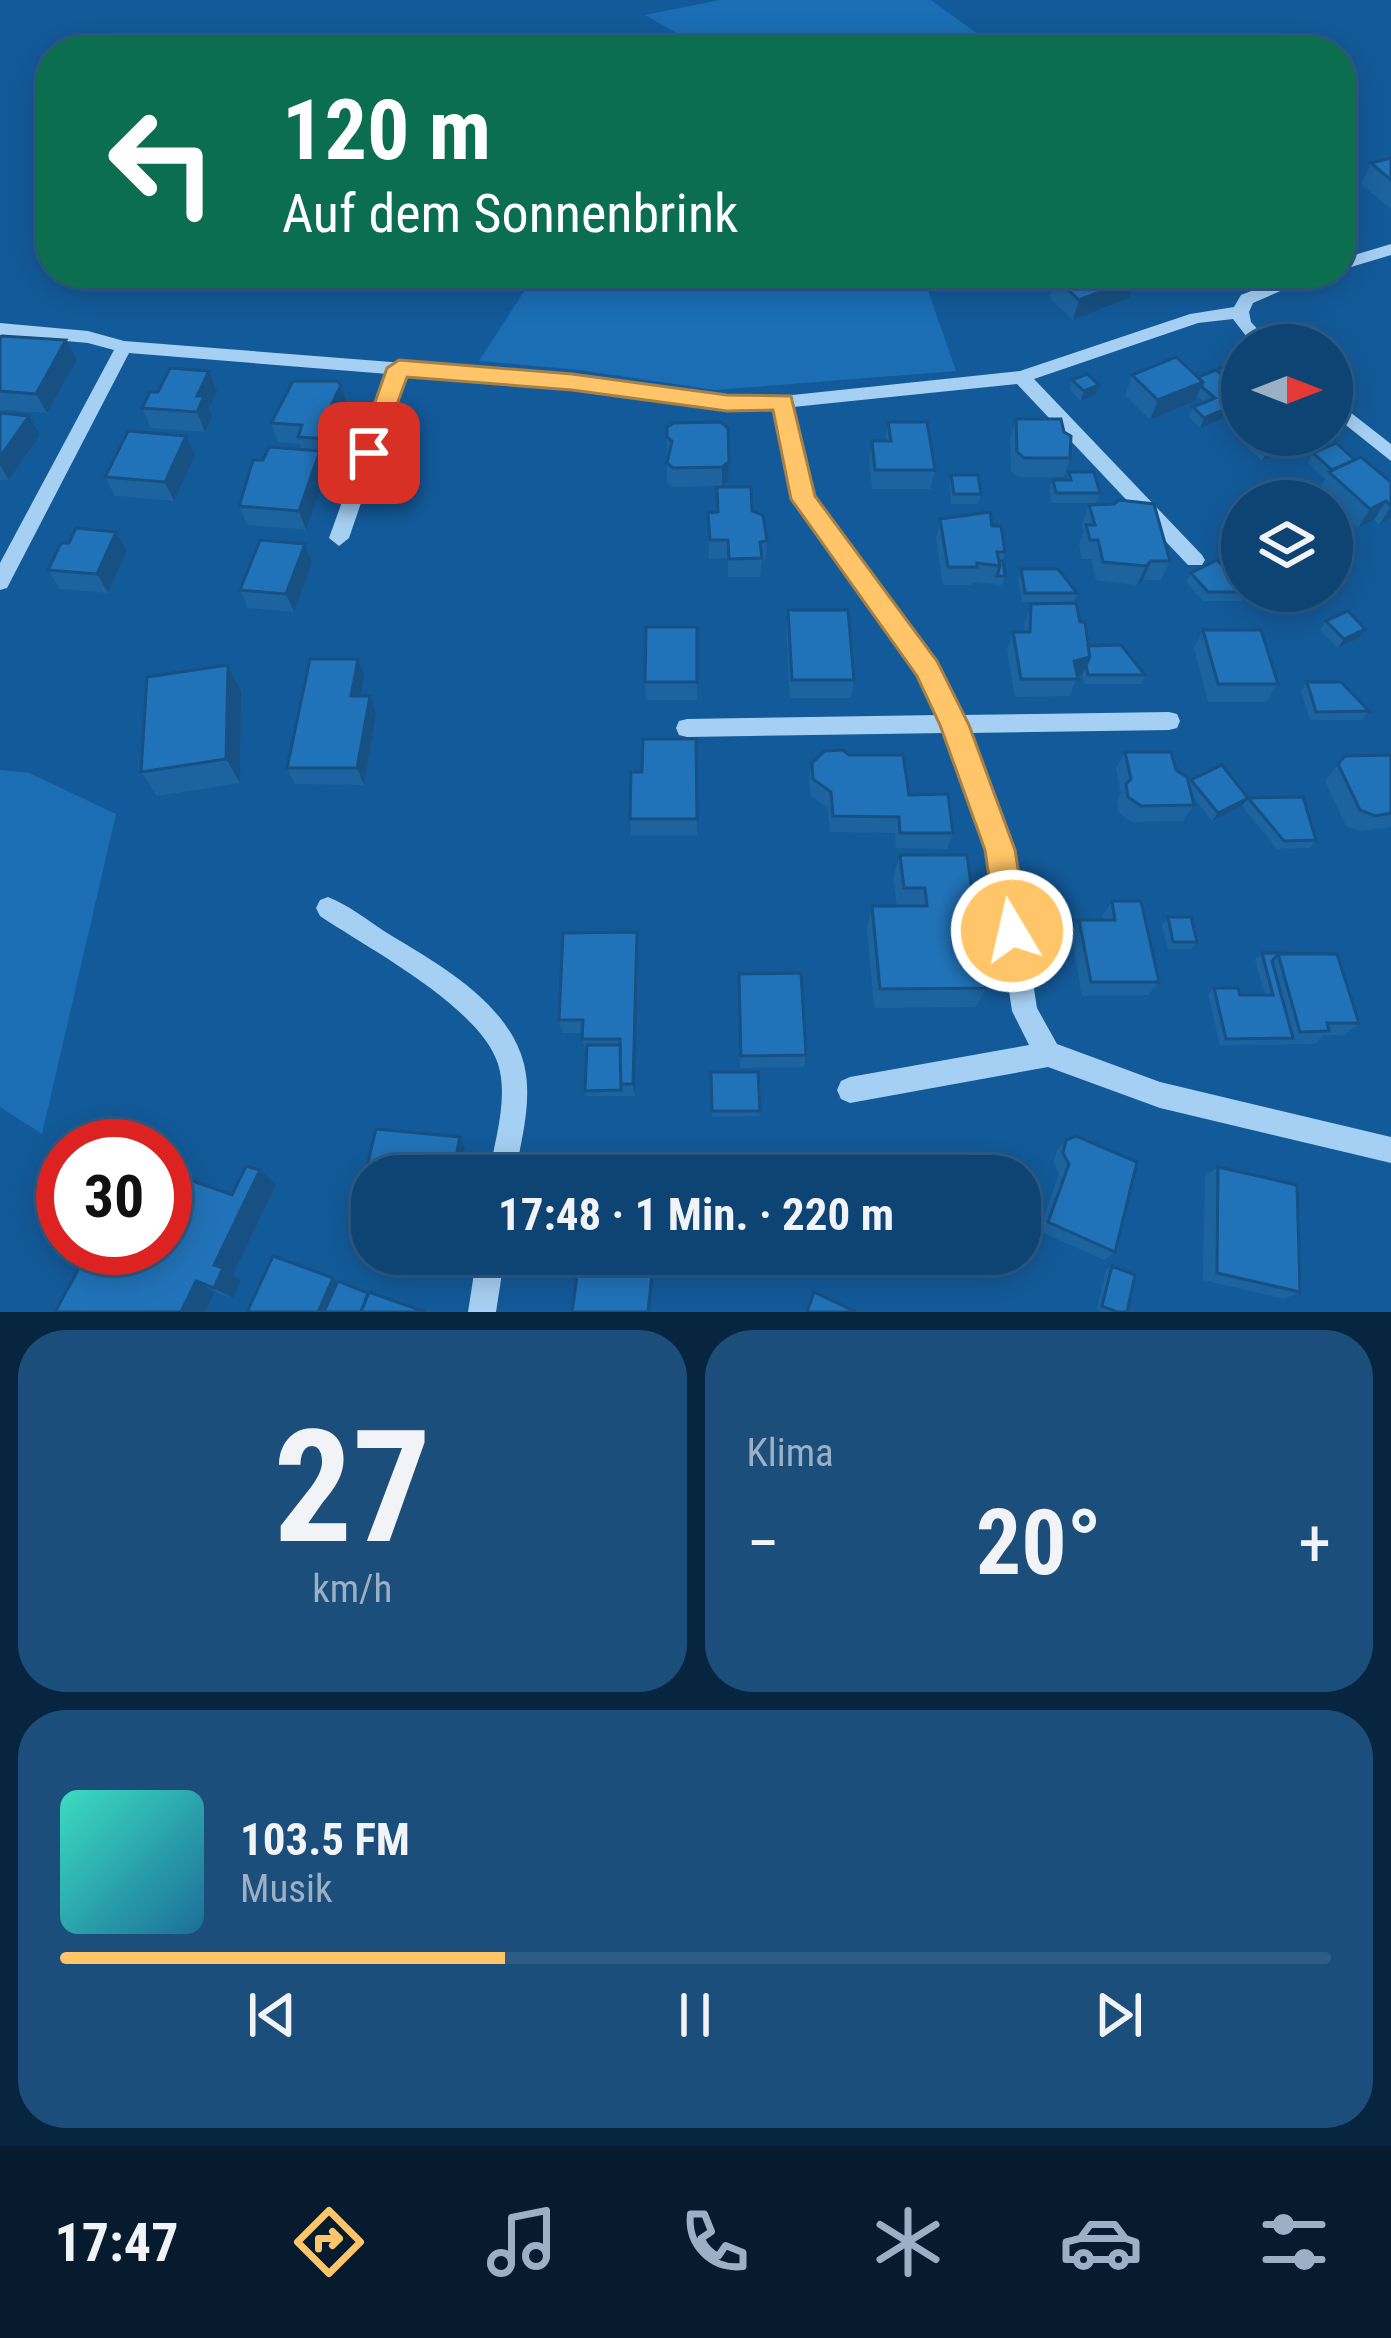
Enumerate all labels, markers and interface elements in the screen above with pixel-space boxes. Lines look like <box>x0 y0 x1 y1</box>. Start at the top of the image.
text: 120 m <box>282 81 491 180</box>
icon: left <box>84 84 240 240</box>
text: Auf dem Sonnenbrink <box>282 182 738 245</box>
north arrow <box>1221 324 1353 456</box>
map controls <box>1221 324 1353 612</box>
pin <box>318 402 420 504</box>
icon: arrive <box>336 420 402 486</box>
button: layers <box>1221 480 1353 612</box>
position arrow <box>949 868 1075 994</box>
speed limit sign: 30 <box>36 1119 192 1275</box>
text: 17:48 · 1 Min. · 220 m <box>498 1188 894 1241</box>
text: 27 <box>273 1396 431 1579</box>
text: Klima <box>747 1430 834 1476</box>
text: 20° <box>976 1491 1102 1596</box>
text: − <box>747 1505 780 1582</box>
text: + <box>1298 1505 1331 1582</box>
text: km/h <box>312 1566 392 1612</box>
text: 103.5 FM <box>240 1813 410 1866</box>
text: Musik <box>240 1866 333 1912</box>
icon: previous <box>239 1982 305 2048</box>
icon: pause <box>662 1982 728 2048</box>
icon: next <box>1086 1982 1152 2048</box>
icon: directions <box>287 2200 371 2284</box>
icon: music <box>480 2200 564 2284</box>
icon: phone <box>673 2200 757 2284</box>
icon: climate <box>866 2200 950 2284</box>
icon: car <box>1059 2200 1143 2284</box>
icon: filters <box>1252 2200 1336 2284</box>
text: 17:47 <box>55 2211 178 2274</box>

